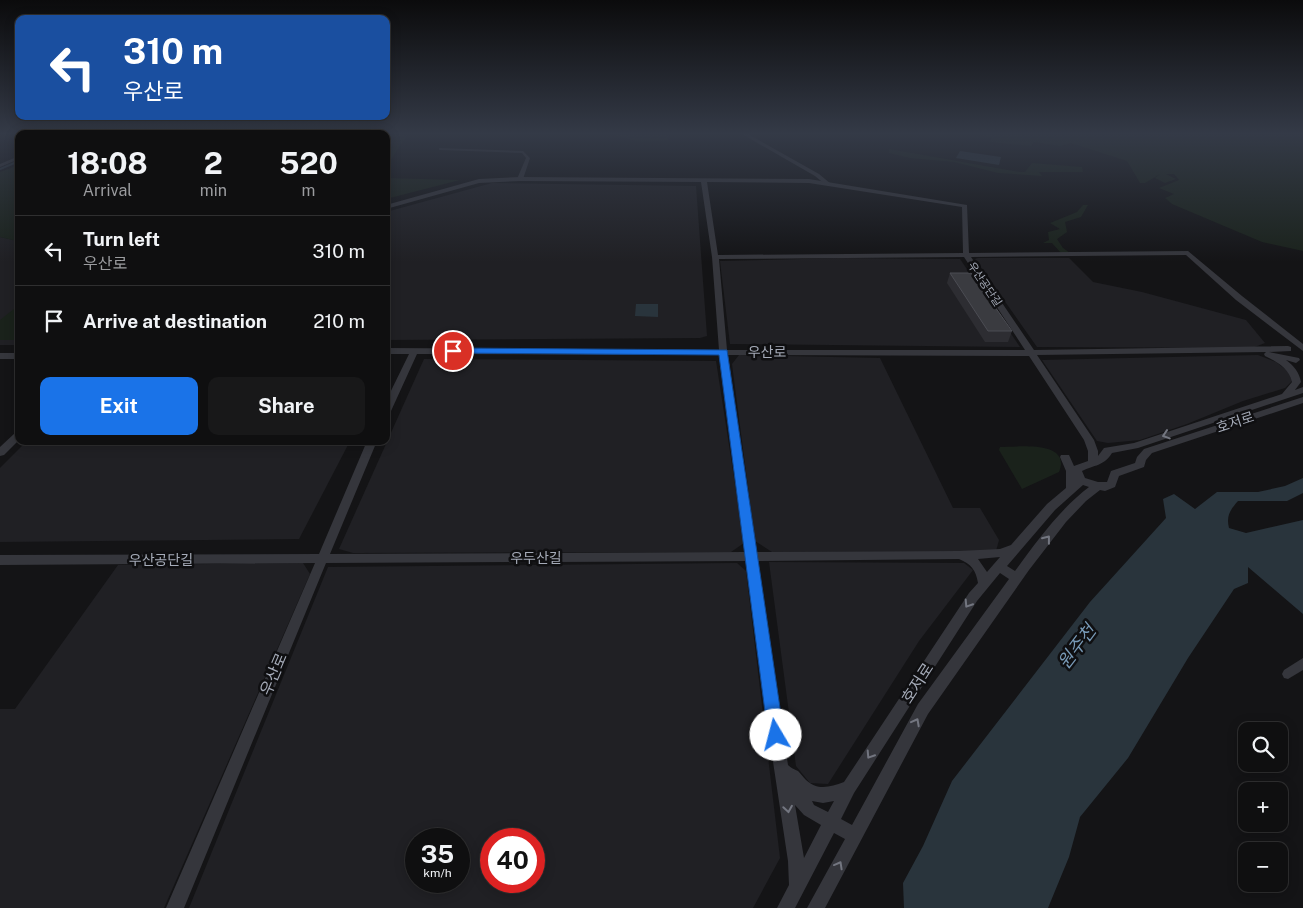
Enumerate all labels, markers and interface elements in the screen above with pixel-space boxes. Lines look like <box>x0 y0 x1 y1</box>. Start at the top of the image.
text: 310 m <box>123 31 223 72</box>
icon: left <box>40 35 105 100</box>
text: 우산로 <box>123 78 184 104</box>
text: 18:08 <box>67 145 148 181</box>
text: 2 <box>204 145 223 181</box>
text: 520 <box>279 145 338 181</box>
text: Arrival <box>83 181 132 200</box>
text: min <box>200 181 227 200</box>
text: m <box>302 181 315 200</box>
text: Turn left <box>83 228 160 250</box>
icon: left <box>40 237 68 265</box>
text: 310 m <box>313 240 365 262</box>
text: 우산로 <box>83 254 127 273</box>
street label: 우산공단길 <box>966 260 1004 308</box>
icon: arrive <box>40 307 68 335</box>
text: Arrive at destination <box>83 310 267 332</box>
text: 210 m <box>313 310 365 332</box>
pin <box>432 330 474 372</box>
icon: arrive <box>439 337 467 365</box>
street label: 우산로 <box>748 344 786 360</box>
button: Exit <box>40 377 198 435</box>
button: Share <box>208 377 365 435</box>
street label: 호저로 <box>1214 408 1256 436</box>
one-way arrow <box>1162 430 1170 440</box>
one-way arrow <box>1041 536 1049 545</box>
street label: 우두산길 <box>510 550 562 566</box>
street label: 우산공단길 <box>129 552 193 568</box>
one-way arrow <box>965 599 975 608</box>
water label: 원주천 <box>1053 619 1101 673</box>
street label: 우산로 <box>256 650 291 698</box>
street label: 호저로 <box>897 659 938 707</box>
position arrow <box>749 708 801 760</box>
one-way arrow <box>910 718 920 727</box>
map controls <box>1238 722 1288 892</box>
button: search <box>1238 722 1288 772</box>
one-way arrow <box>867 749 876 759</box>
button: + <box>1238 782 1288 832</box>
one-way arrow <box>782 805 792 814</box>
speed limit sign: 40 <box>480 828 545 893</box>
text: 35 <box>421 839 454 869</box>
button: − <box>1238 842 1288 892</box>
one-way arrow <box>833 862 843 871</box>
text: km/h <box>423 866 452 880</box>

